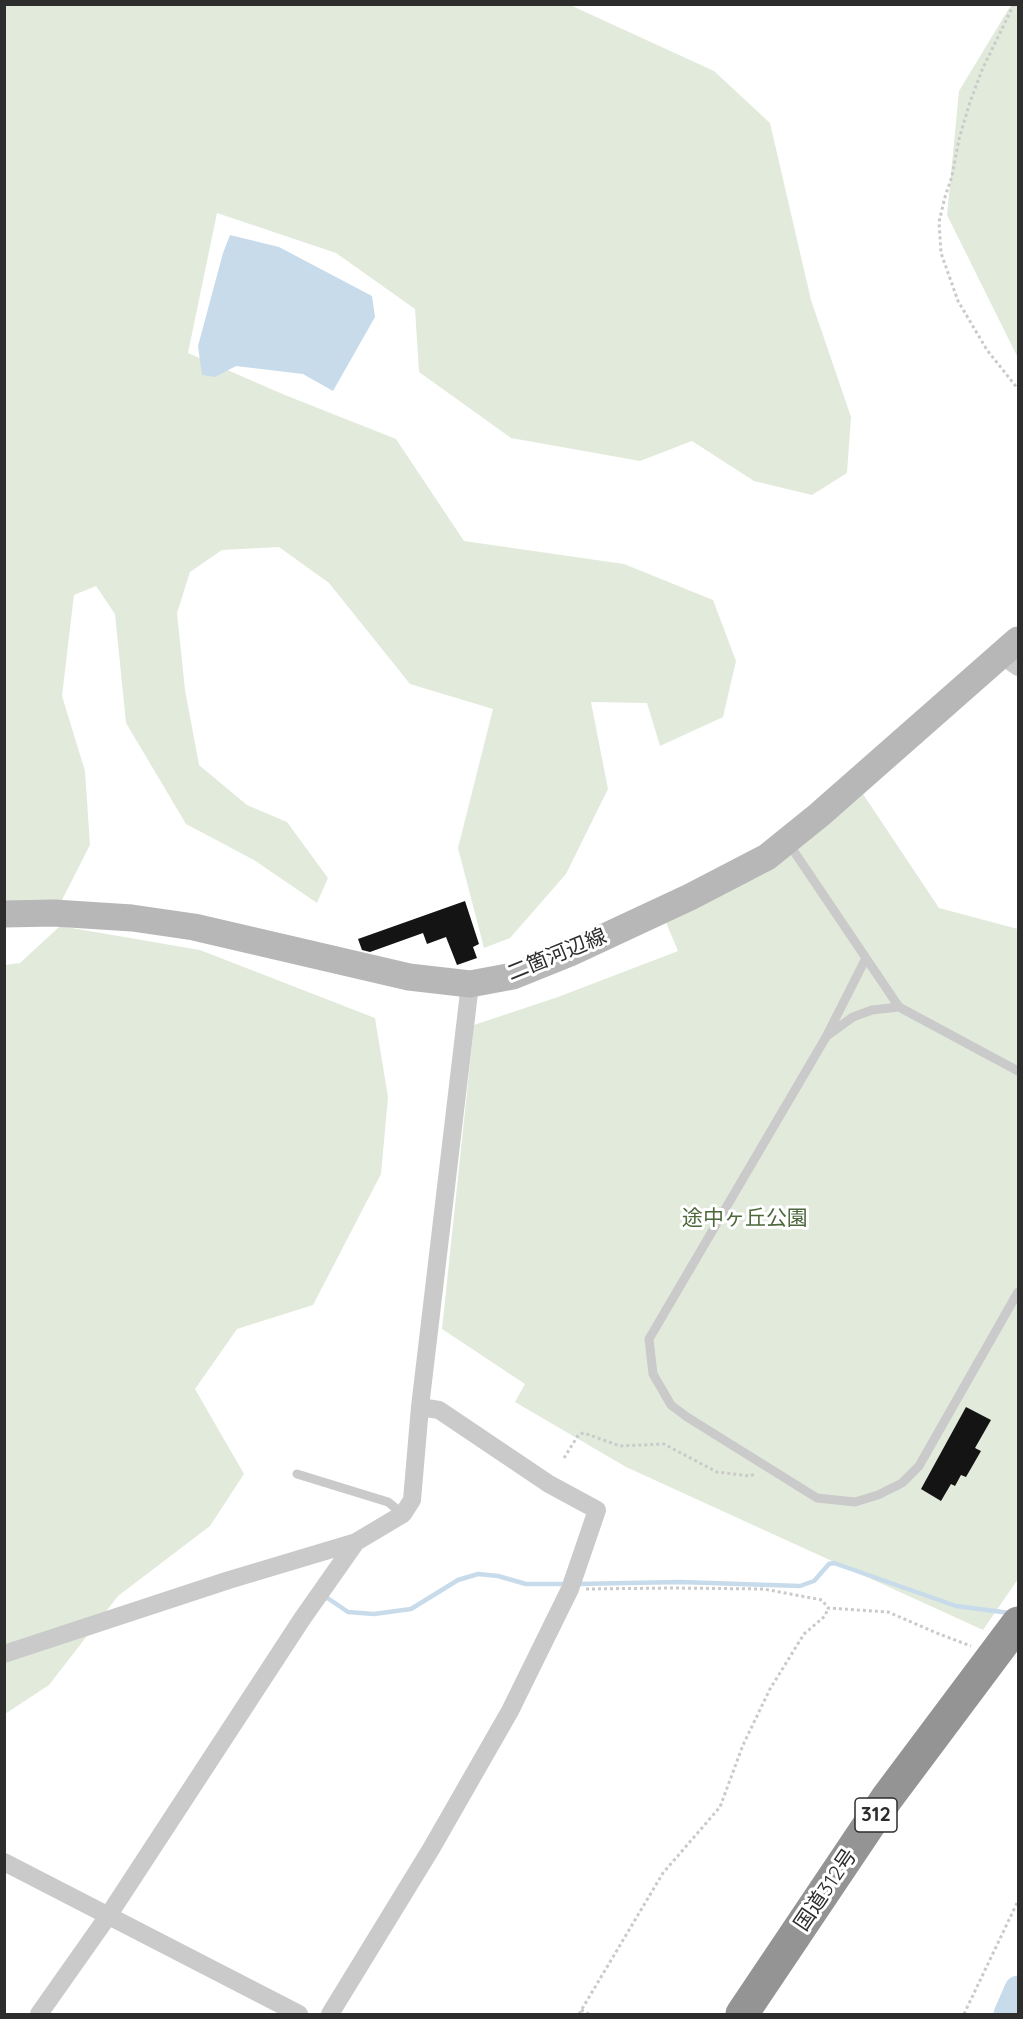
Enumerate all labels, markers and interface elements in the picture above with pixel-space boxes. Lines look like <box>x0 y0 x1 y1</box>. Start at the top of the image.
street label: 二箇河辺線 <box>504 924 610 986</box>
park label: 途中ヶ丘公園 <box>682 1206 808 1232</box>
road number: 312 <box>855 1798 897 1832</box>
street label: 国道312号 <box>789 1844 863 1936</box>

